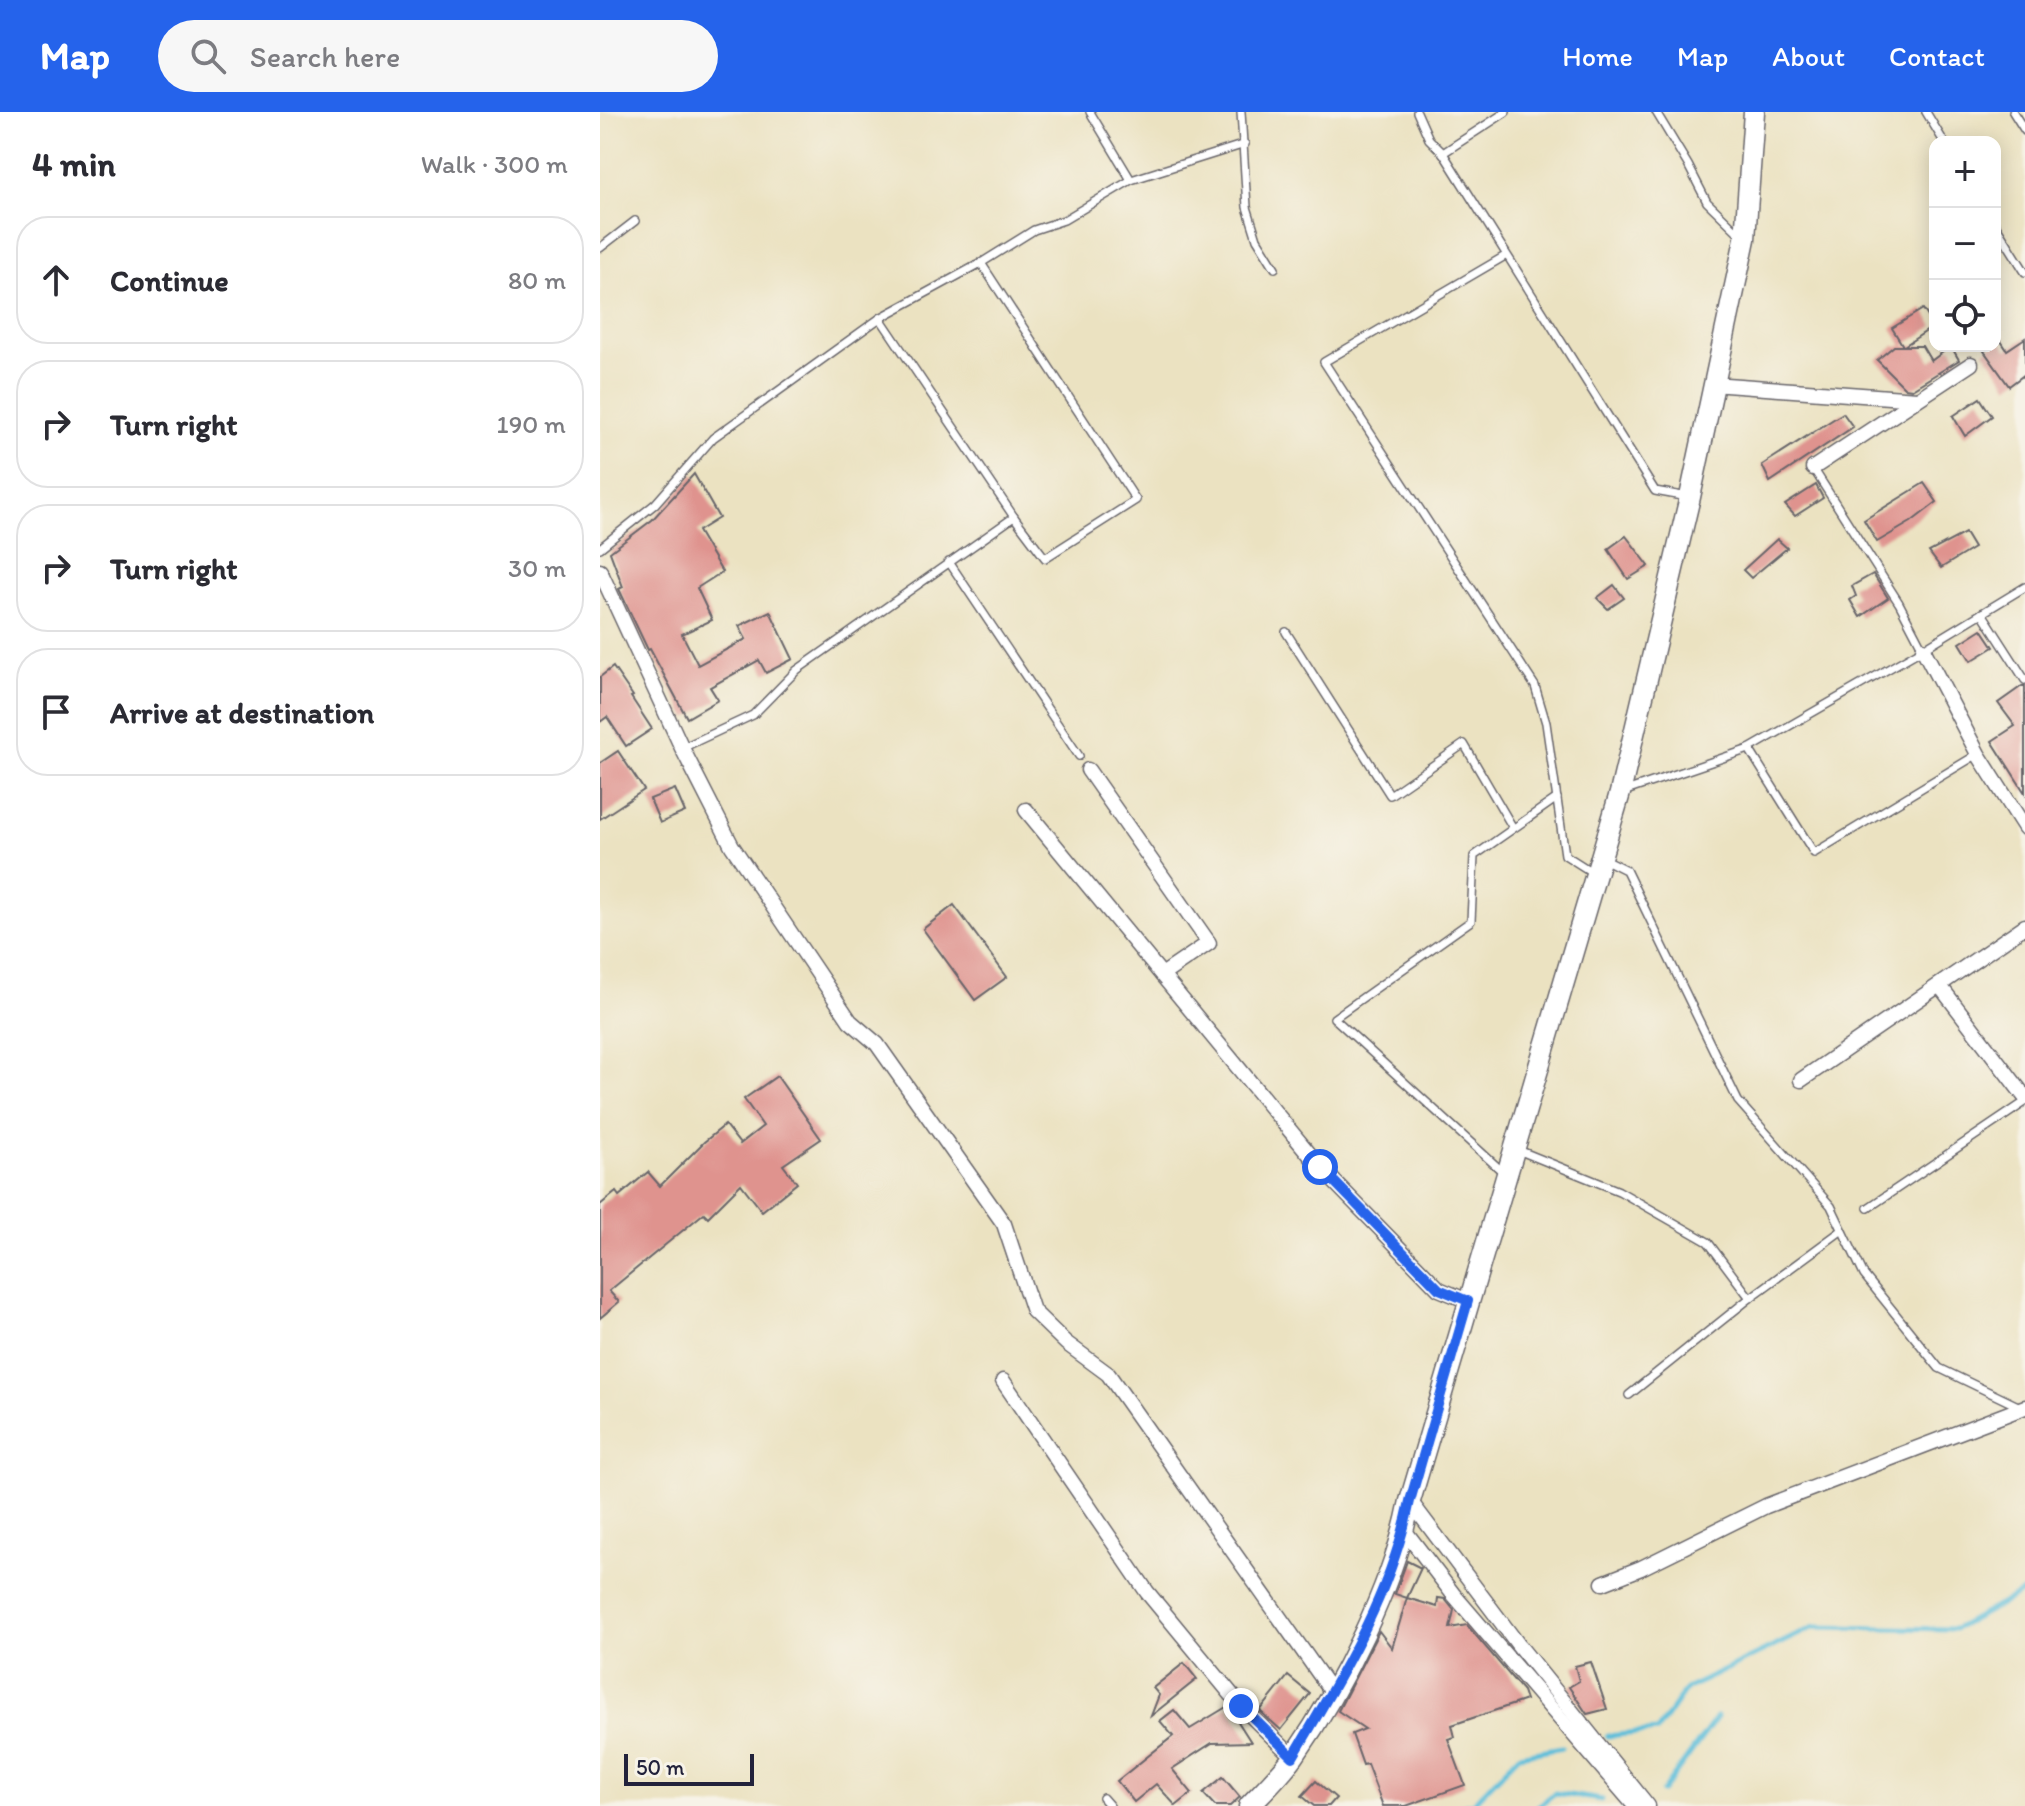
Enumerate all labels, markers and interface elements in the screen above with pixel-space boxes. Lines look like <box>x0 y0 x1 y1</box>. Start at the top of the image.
search box <box>158 20 718 92</box>
text: Map <box>40 33 110 79</box>
icon: search <box>186 34 230 78</box>
text: Search here <box>250 38 400 75</box>
text: Home <box>1562 39 1633 73</box>
text: Map <box>1677 39 1728 73</box>
text: About <box>1772 39 1845 73</box>
text: Contact <box>1889 39 1985 73</box>
map controls <box>1929 136 2001 352</box>
button: + <box>1929 136 2001 208</box>
text: 4 min <box>32 144 116 185</box>
text: Walk · 300 m <box>421 148 568 180</box>
button: − <box>1929 208 2001 280</box>
icon: ahead <box>34 258 78 302</box>
text: Continue <box>110 262 229 299</box>
text: 80 m <box>508 264 566 296</box>
button: locate <box>1929 280 2001 352</box>
icon: right <box>34 402 78 446</box>
text: Turn right <box>110 406 238 443</box>
text: 190 m <box>497 408 566 440</box>
icon: right <box>34 546 78 590</box>
text: Turn right <box>110 550 238 587</box>
text: 30 m <box>508 552 566 584</box>
icon: arrive <box>34 690 78 734</box>
text: Arrive at destination <box>110 694 374 731</box>
route start <box>1302 1149 1338 1185</box>
route end <box>1223 1688 1259 1724</box>
scale bar <box>624 1750 754 1786</box>
text: 50 m <box>636 1754 685 1781</box>

